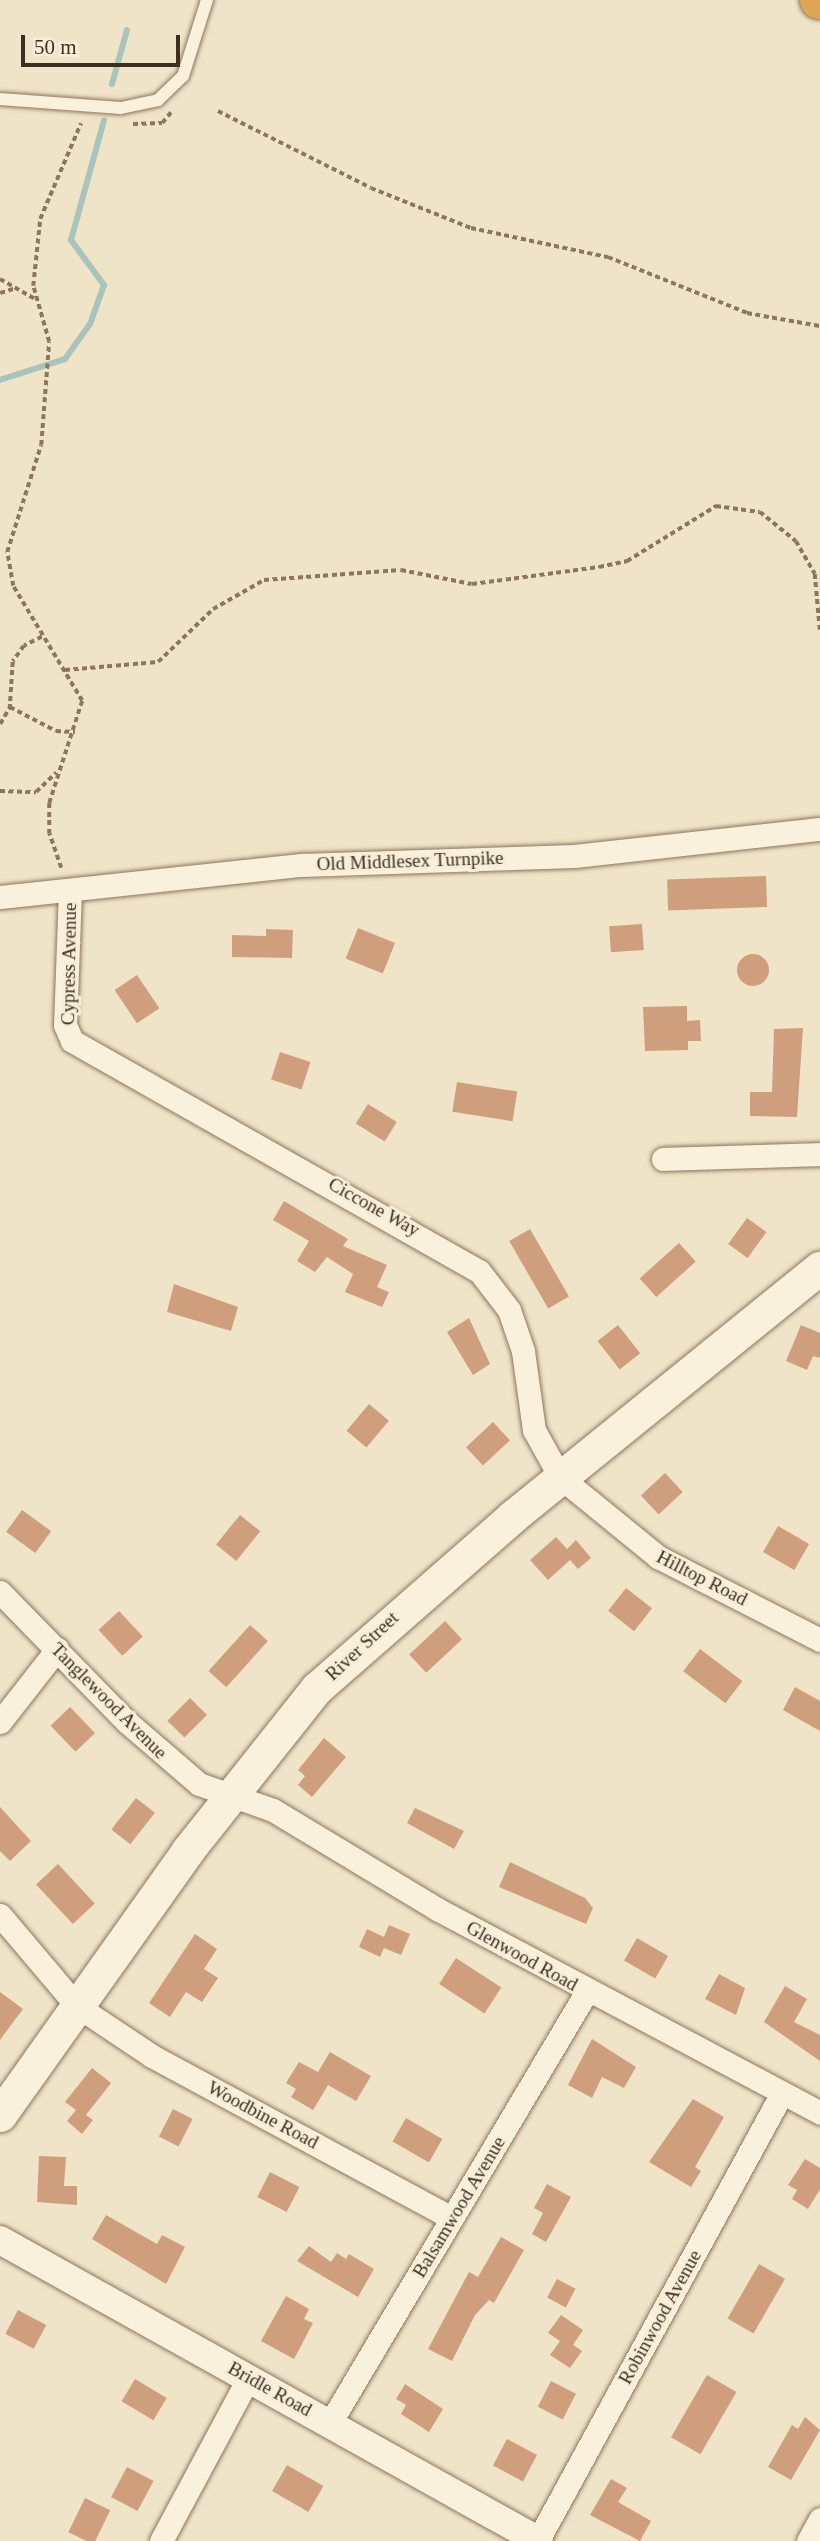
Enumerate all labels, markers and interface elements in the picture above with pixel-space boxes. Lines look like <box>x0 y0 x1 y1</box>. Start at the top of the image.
scale bar <box>24 21 184 65</box>
text: 50 m <box>34 35 77 59</box>
street label: Old Middlesex Turnpike <box>316 846 504 876</box>
street label: Cypress Avenue <box>57 902 81 1026</box>
street label: Ciccone Way <box>324 1172 424 1242</box>
street label: Hilltop Road <box>653 1545 751 1611</box>
street label: River Street <box>321 1607 403 1685</box>
street label: Tanglewood Avenue <box>46 1638 172 1764</box>
street label: Glenwood Road <box>462 1916 582 1996</box>
street label: Woodbine Road <box>204 2076 322 2154</box>
street label: Balsamwood Avenue <box>408 2132 510 2282</box>
street label: Robinwood Avenue <box>613 2245 707 2389</box>
street label: Bridle Road <box>224 2357 316 2421</box>

